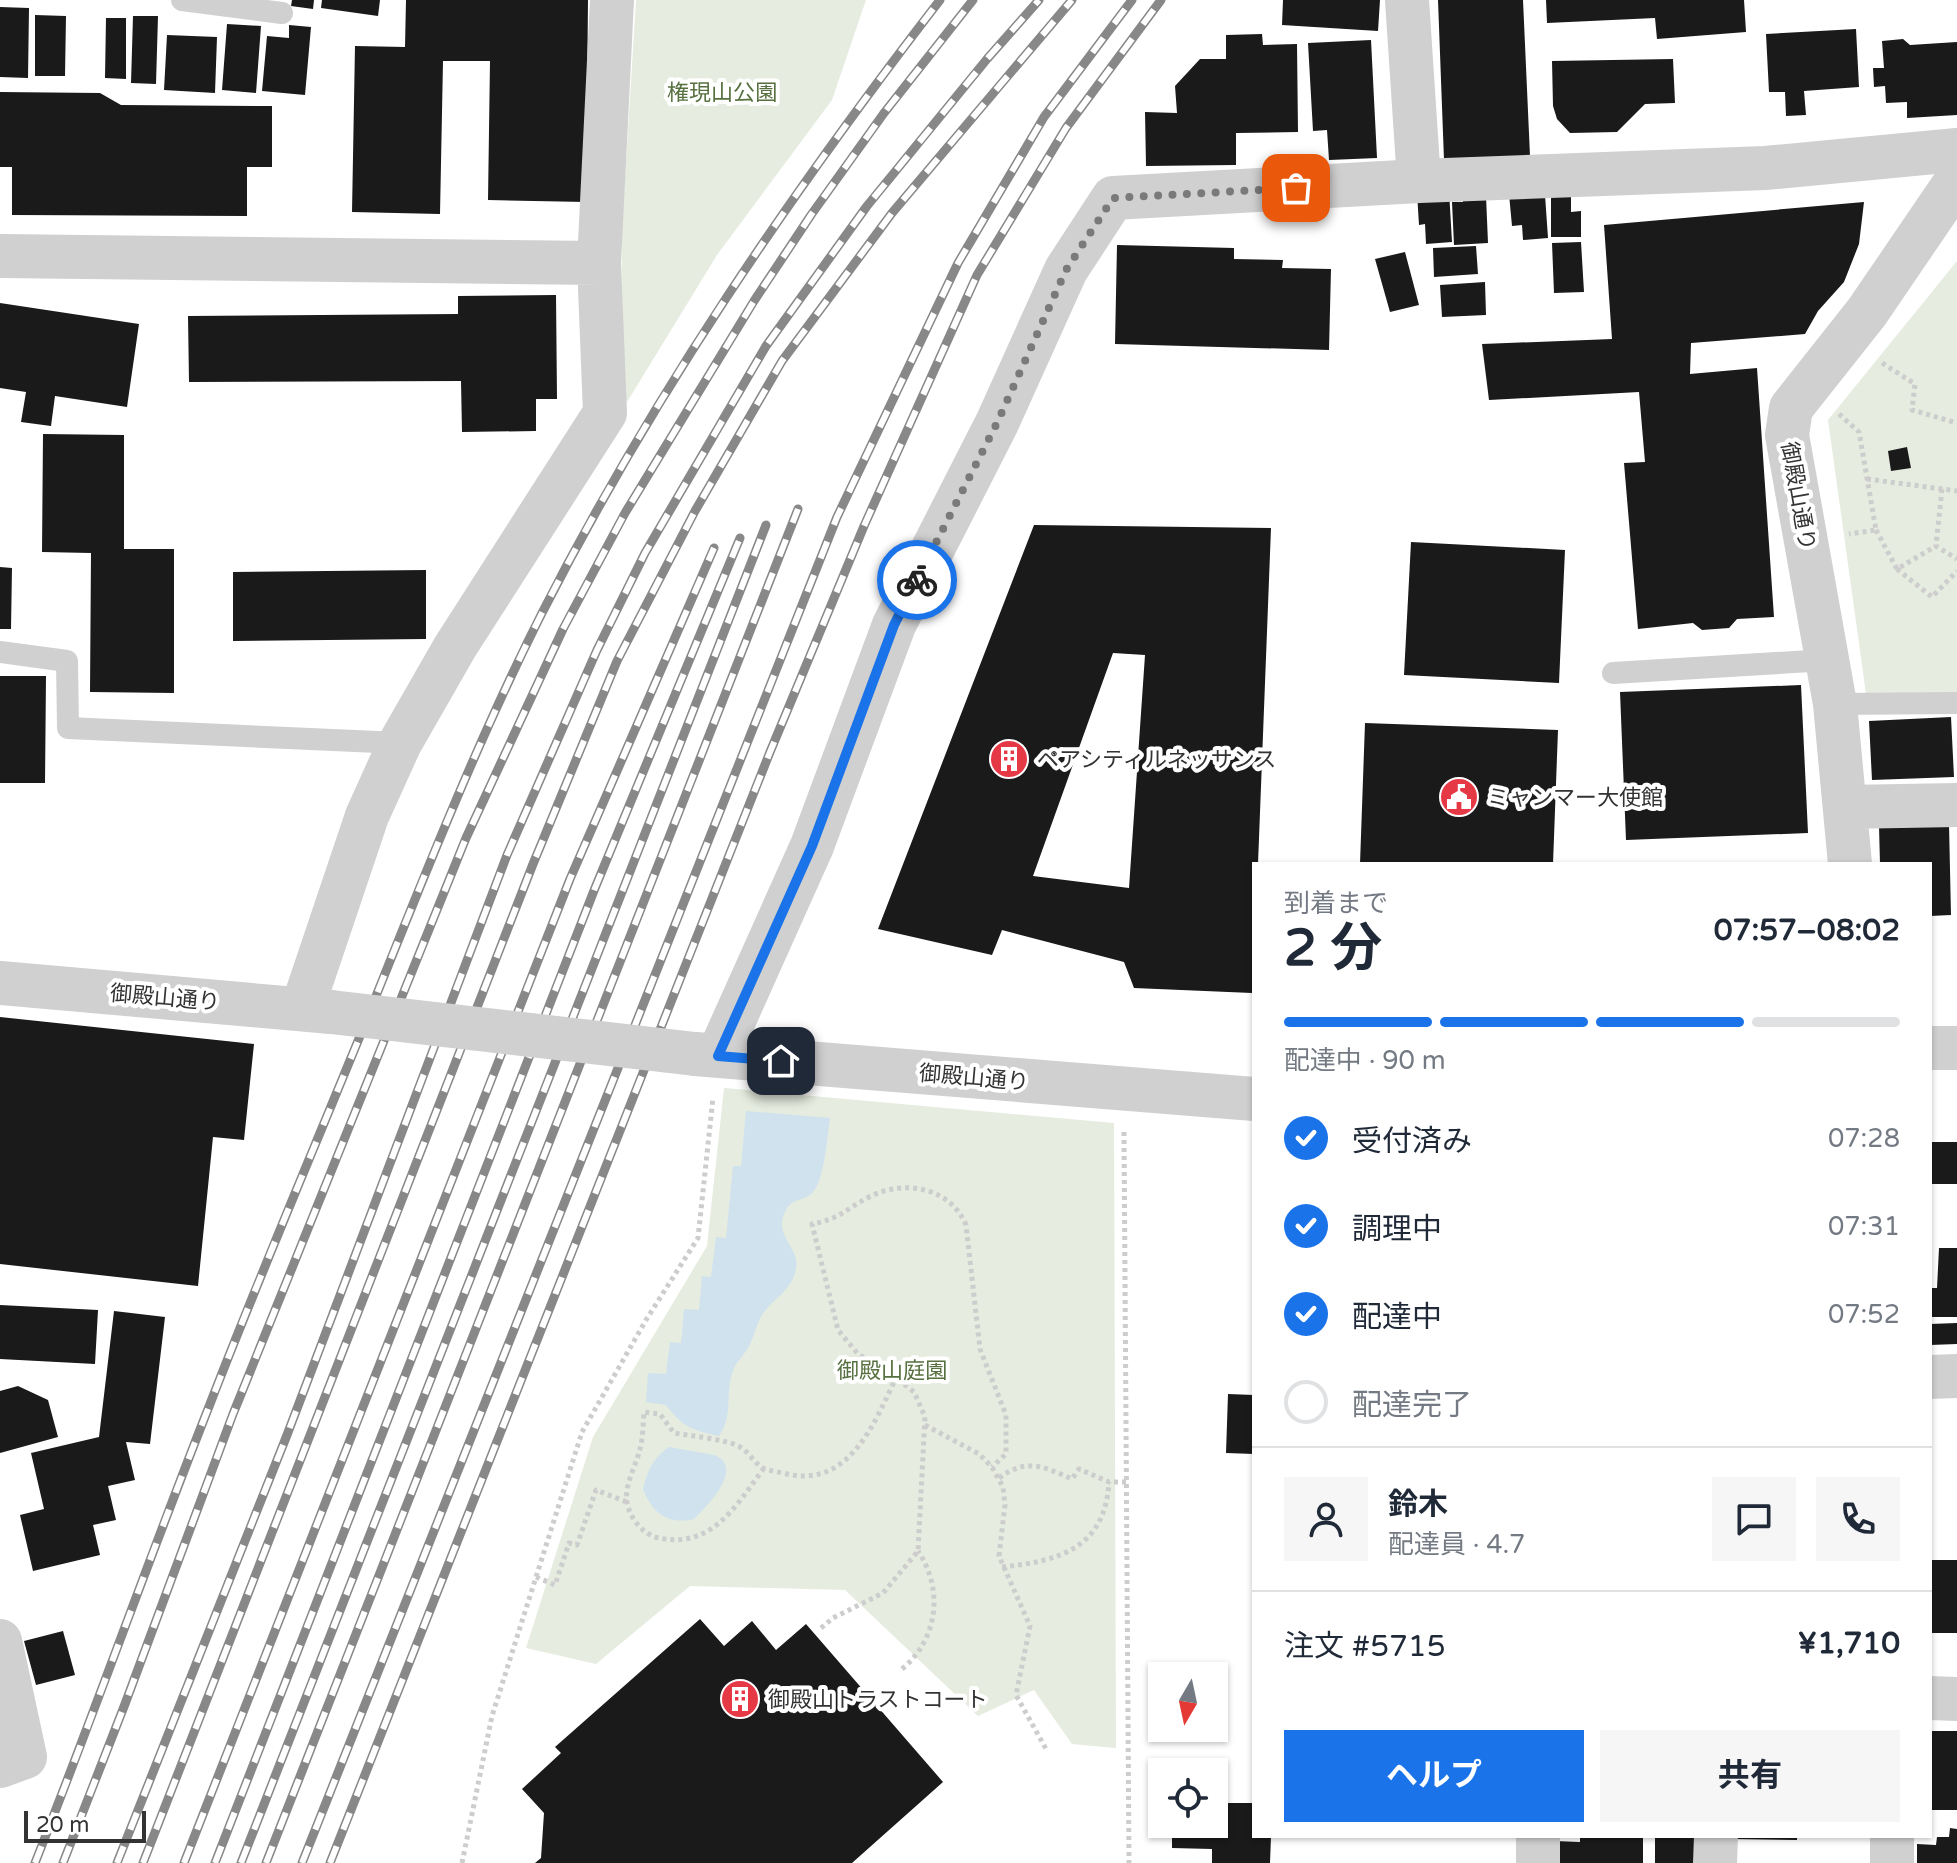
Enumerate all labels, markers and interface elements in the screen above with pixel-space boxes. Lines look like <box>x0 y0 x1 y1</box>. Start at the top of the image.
park label: 権現山公園 <box>667 80 777 106</box>
pin <box>1262 154 1330 222</box>
icon: bag <box>1274 166 1318 210</box>
street label: 御殿山通り <box>1776 440 1820 553</box>
courier <box>877 540 957 620</box>
icon: bike <box>895 558 939 602</box>
building icon: ペアシティルネッサンス <box>988 738 1030 780</box>
place label: ペアシティルネッサンス <box>1037 747 1276 773</box>
public building icon: ミャンマー大使館 <box>1438 776 1480 818</box>
place label: ミャンマー大使館 <box>1487 785 1663 811</box>
text: 到着まで <box>1284 888 1388 919</box>
text: 07:57–08:02 <box>1714 912 1900 949</box>
text: 2 分 <box>1284 917 1382 980</box>
street label: 御殿山通り <box>109 980 221 1016</box>
pin <box>747 1027 815 1095</box>
icon: home <box>759 1039 803 1083</box>
text: 配達中 · 90 m <box>1284 1045 1446 1076</box>
street label: 御殿山通り <box>918 1060 1030 1096</box>
icon: check <box>1284 1116 1328 1160</box>
text: 受付済み <box>1352 1123 1472 1160</box>
text: 07:28 <box>1828 1123 1900 1154</box>
icon: check <box>1284 1204 1328 1248</box>
text: 調理中 <box>1352 1211 1442 1248</box>
text: 07:31 <box>1828 1211 1900 1242</box>
icon: check <box>1284 1292 1328 1336</box>
text: 配達中 <box>1352 1299 1442 1336</box>
text: 07:52 <box>1828 1299 1900 1330</box>
park label: 御殿山庭園 <box>837 1358 947 1384</box>
text: 配達完了 <box>1352 1387 1472 1424</box>
button: person <box>1284 1477 1368 1561</box>
button: chat <box>1712 1477 1796 1561</box>
button: phone <box>1816 1477 1900 1561</box>
text: 鈴木 <box>1388 1486 1448 1523</box>
text: 配達員 · 4.7 <box>1388 1529 1525 1560</box>
text: ¥1,710 <box>1797 1625 1900 1662</box>
text: 注文 #5715 <box>1284 1628 1446 1665</box>
north arrow <box>1148 1662 1228 1742</box>
map controls <box>1148 1662 1228 1838</box>
building icon: 御殿山トラストコート <box>719 1678 761 1720</box>
place label: 御殿山トラストコート <box>768 1687 988 1713</box>
button: ヘルプ <box>1284 1730 1584 1822</box>
button: 共有 <box>1600 1730 1900 1822</box>
button: locate <box>1148 1758 1228 1838</box>
scale bar <box>24 1807 146 1843</box>
text: 20 m <box>36 1812 90 1838</box>

